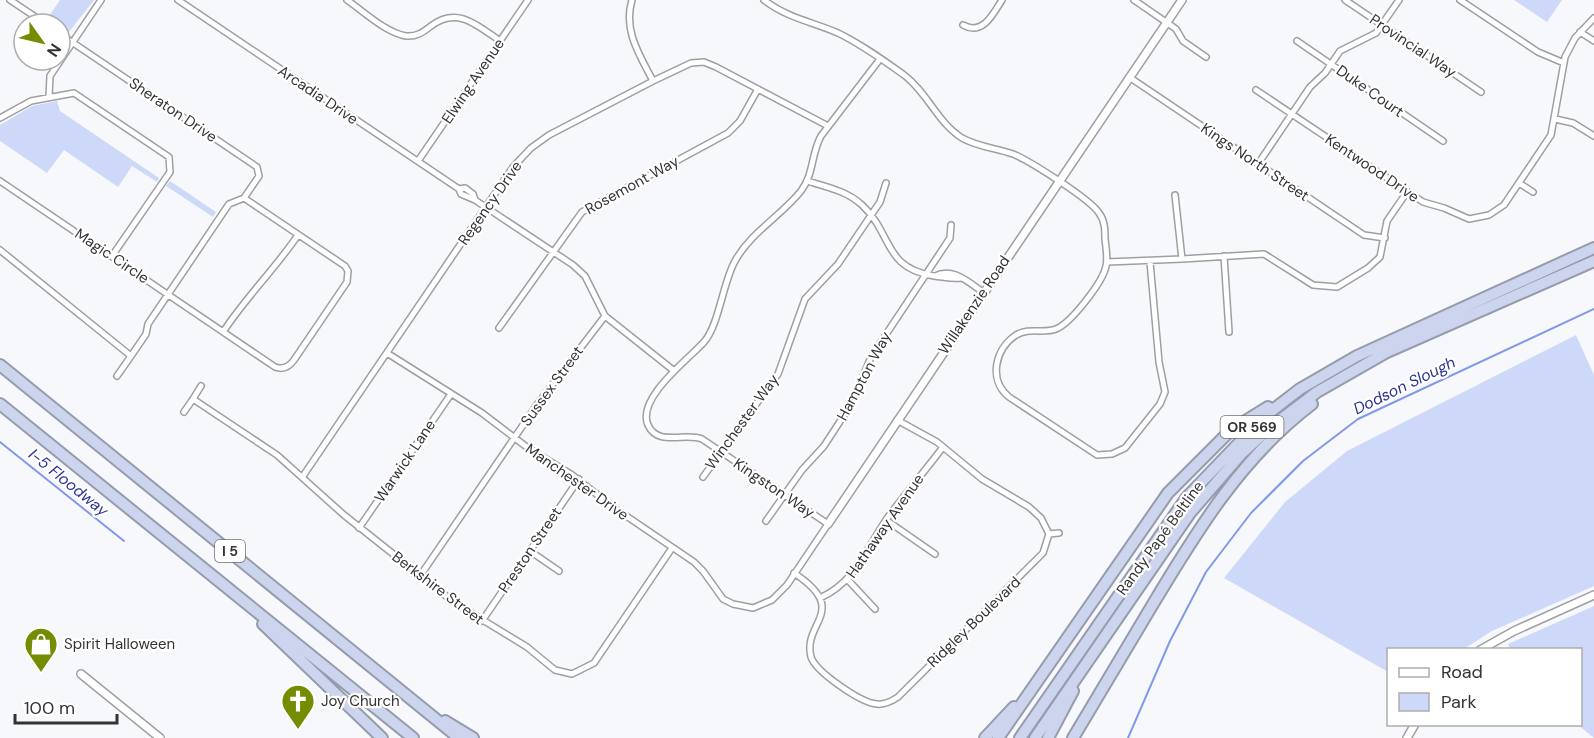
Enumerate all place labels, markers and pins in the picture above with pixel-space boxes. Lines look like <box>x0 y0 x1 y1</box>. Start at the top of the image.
shop icon: Spirit Halloween <box>23 626 59 673</box>
place label: Spirit Halloween <box>64 634 175 654</box>
church icon: Joy Church <box>280 683 316 730</box>
place label: Joy Church <box>321 691 400 711</box>

